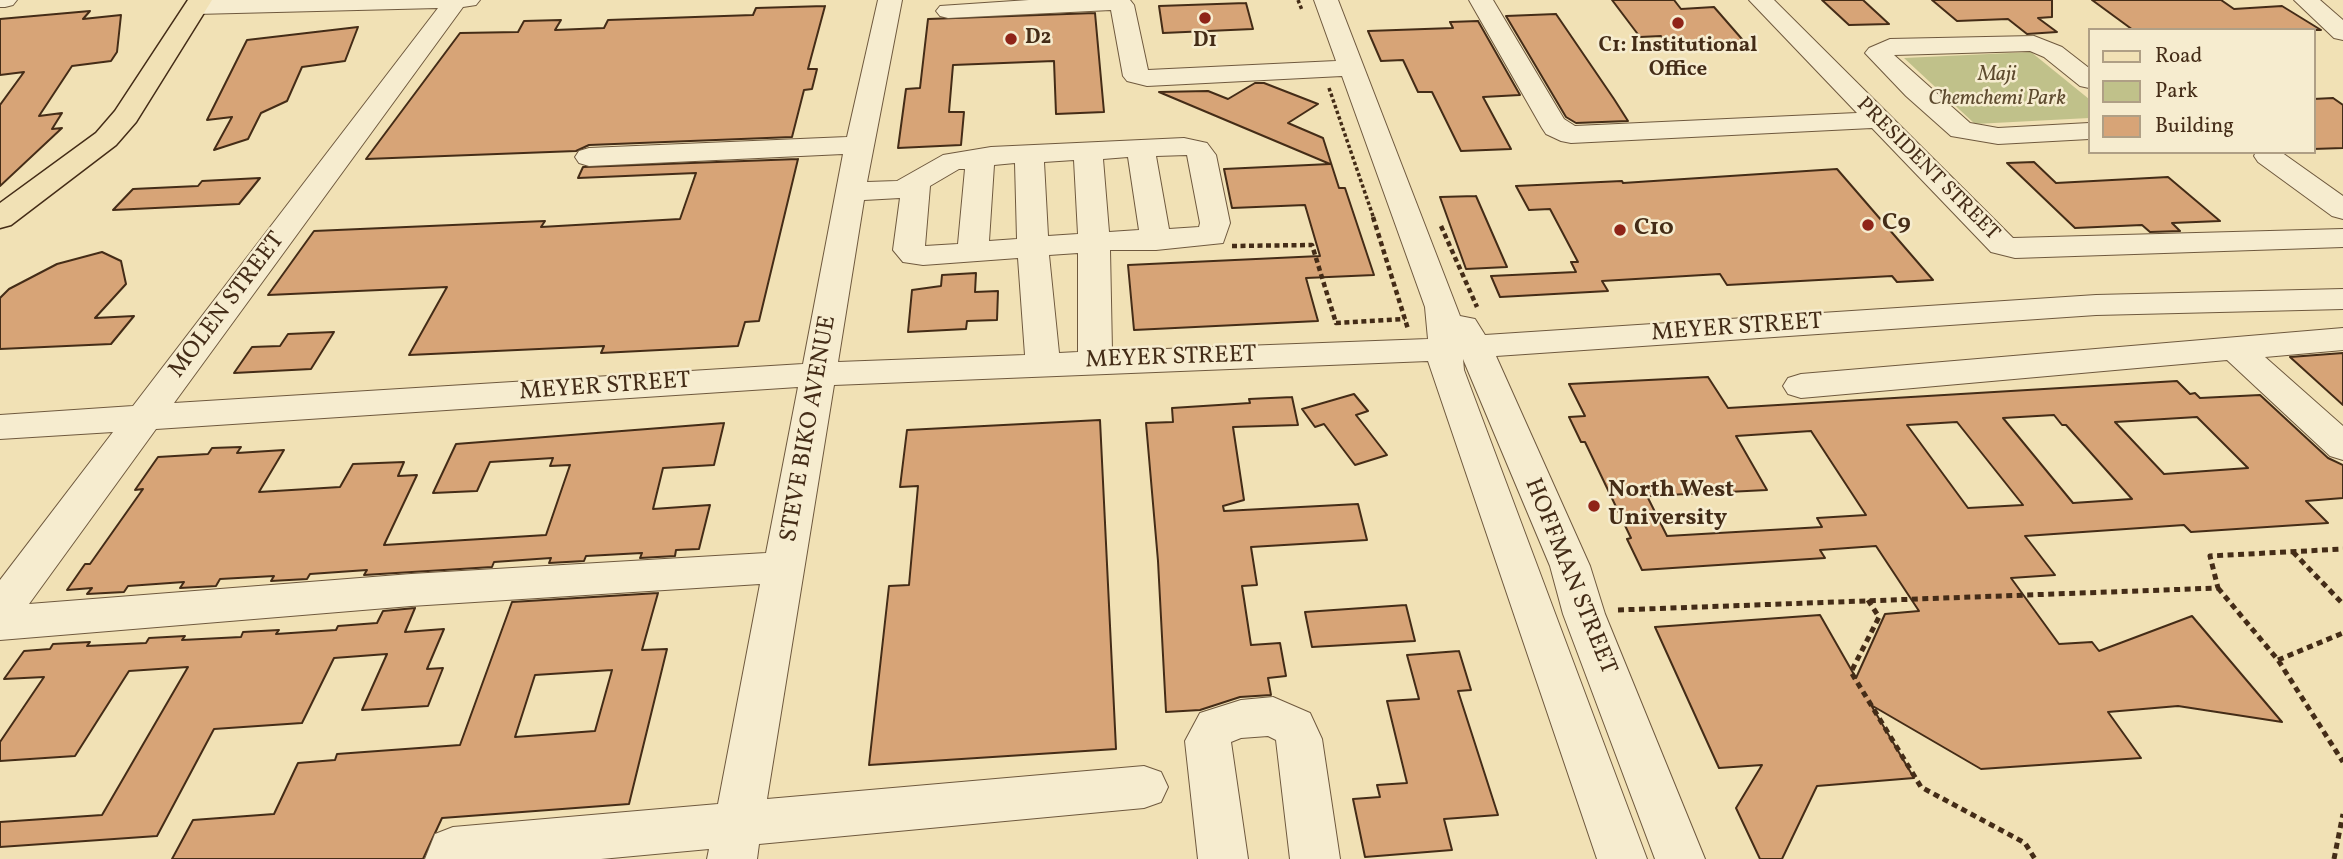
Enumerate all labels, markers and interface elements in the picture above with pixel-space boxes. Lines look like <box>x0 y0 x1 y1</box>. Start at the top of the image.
marker: D1 <box>1197 10 1213 26</box>
marker: C1: Institutional Office <box>1670 15 1686 31</box>
place label: D2 <box>1025 26 1051 52</box>
legend <box>2088 28 2315 154</box>
place label: D1 <box>1193 29 1217 55</box>
marker: D2 <box>1003 31 1019 47</box>
place label: C1: Institutional Office <box>1599 34 1757 84</box>
text: Road <box>2155 42 2202 71</box>
park label: Maji Chemchemi Park <box>1928 63 2066 113</box>
text: Park <box>2155 77 2198 106</box>
street label: PRESIDENT STREET <box>1850 93 2004 247</box>
text: Building <box>2155 112 2234 141</box>
place label: C9 <box>1882 211 1911 239</box>
place label: C10 <box>1634 216 1674 244</box>
marker: C9 <box>1860 217 1876 233</box>
marker: C10 <box>1612 222 1628 238</box>
street label: MOLEN STREET <box>164 227 292 385</box>
street label: MEYER STREET <box>1650 309 1824 349</box>
street label: STEVE BIKO AVENUE <box>776 314 844 544</box>
street label: MEYER STREET <box>1085 342 1257 376</box>
street label: MEYER STREET <box>518 368 692 408</box>
street label: HOFFMAN STREET <box>1517 475 1621 679</box>
place label: North West University <box>1608 478 1734 534</box>
marker: North West University <box>1586 498 1602 514</box>

